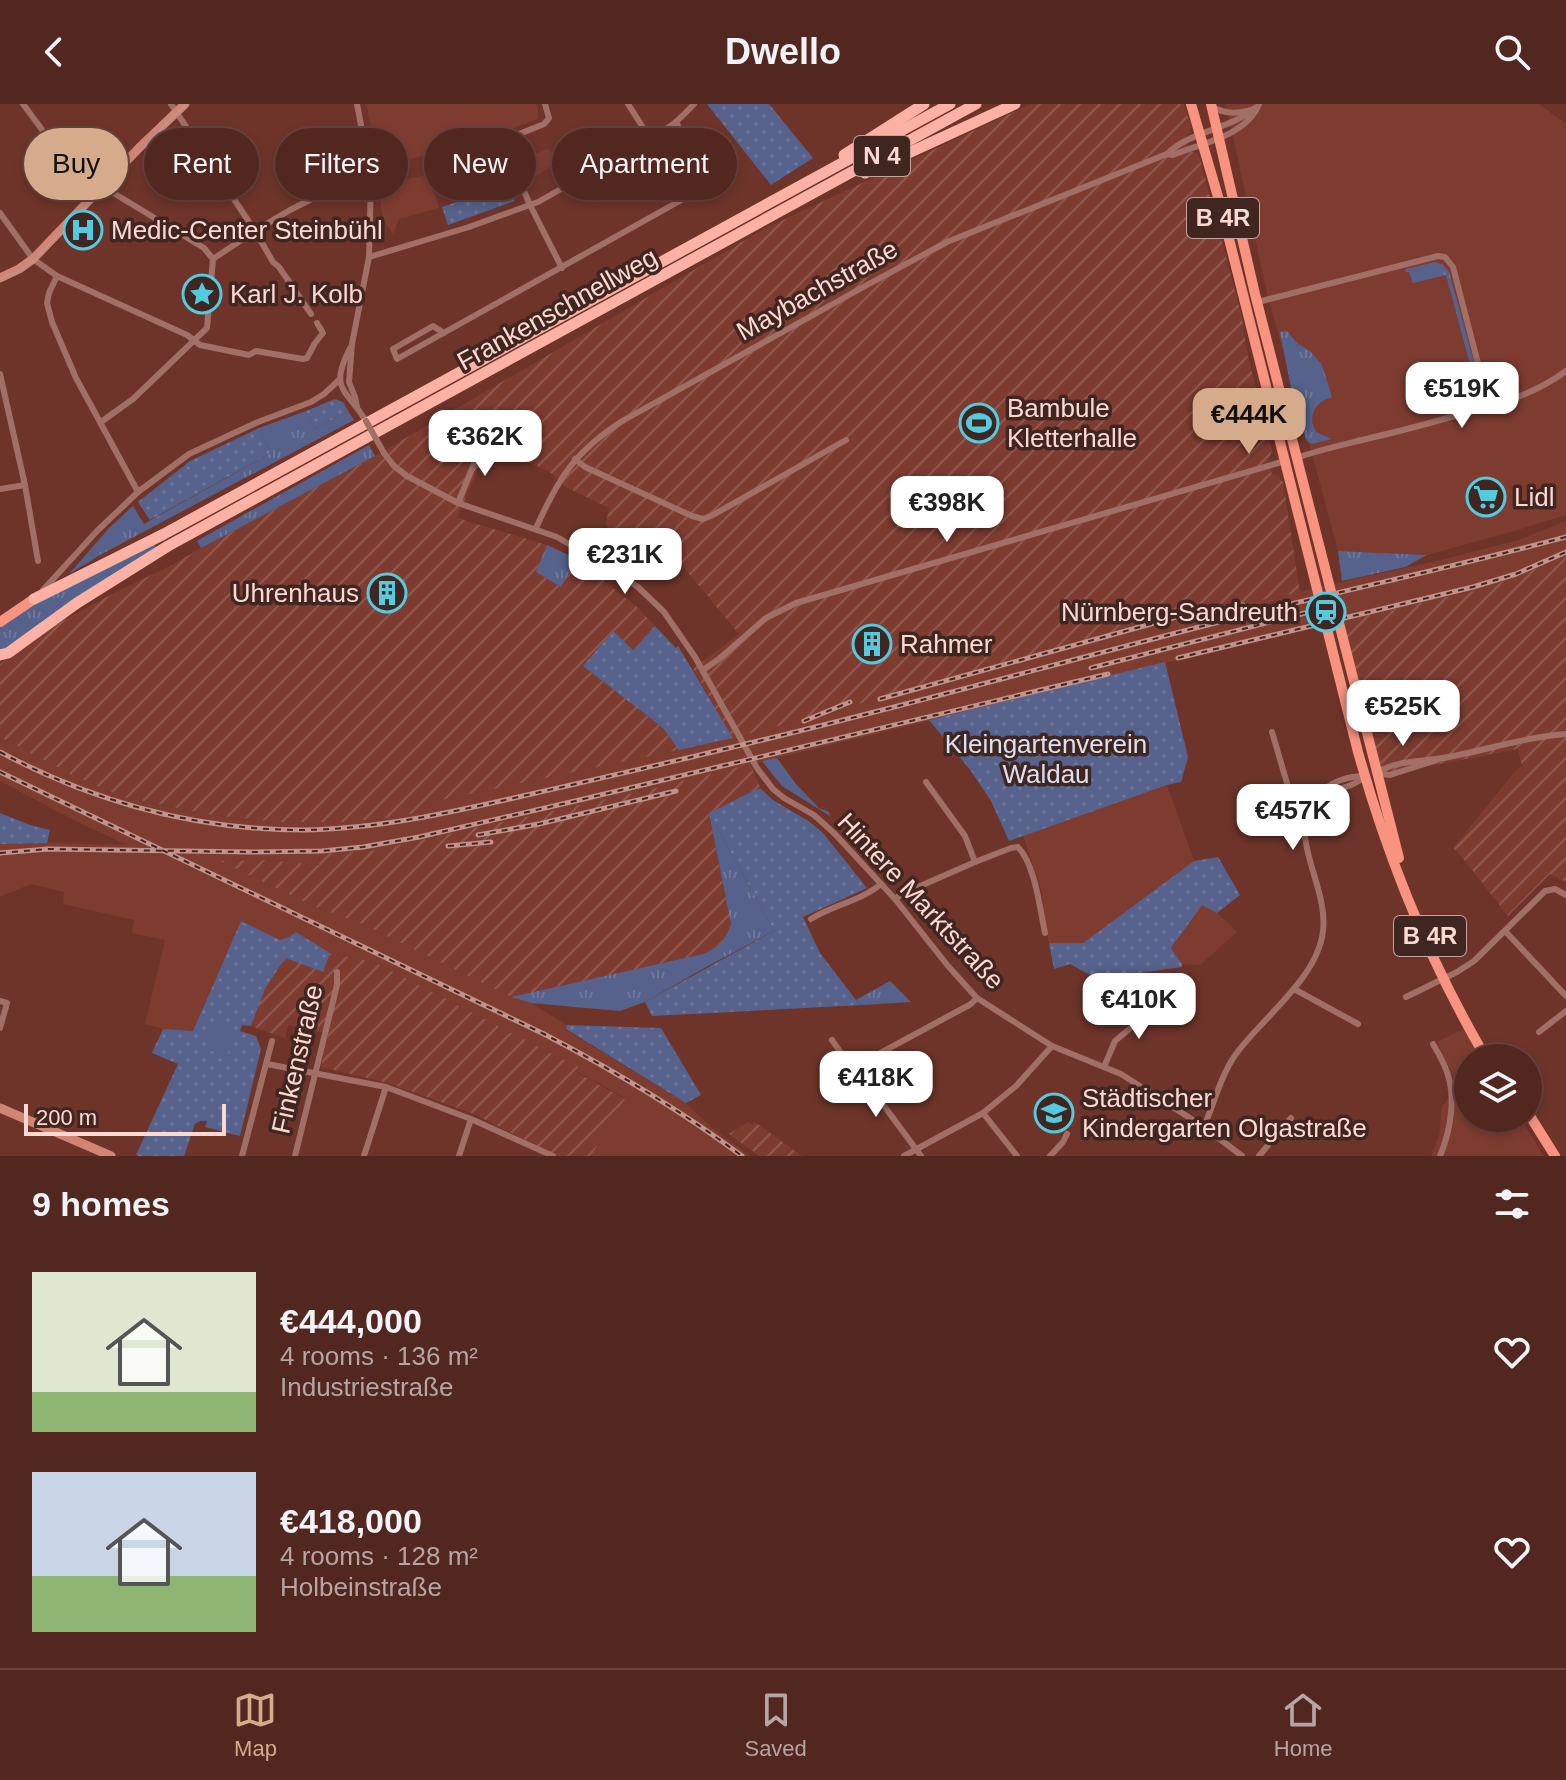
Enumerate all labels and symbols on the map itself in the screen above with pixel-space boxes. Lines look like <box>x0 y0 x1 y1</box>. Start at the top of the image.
road number: N 4 <box>854 136 910 176</box>
road number: B 4R <box>1187 198 1259 238</box>
hospital icon: Medic-Center Steinbühl <box>62 209 104 251</box>
place label: Medic-Center Steinbühl <box>111 215 383 245</box>
street label: Maybachstraße <box>731 233 903 347</box>
street label: Frankenschnellweg <box>452 242 662 376</box>
place icon: Karl J. Kolb <box>181 273 223 315</box>
place label: Karl J. Kolb <box>230 279 363 309</box>
pin: €519K <box>1406 362 1518 430</box>
pin: €444K <box>1193 388 1305 456</box>
place label: Bambule Kletterhalle <box>1007 393 1137 453</box>
sports icon: Bambule Kletterhalle <box>958 402 1000 444</box>
pin: €362K <box>429 410 541 478</box>
pin: €398K <box>891 476 1003 544</box>
supermarket icon: Lidl <box>1465 476 1507 518</box>
place label: Lidl <box>1514 482 1554 512</box>
pin: €231K <box>569 528 681 596</box>
building icon: Uhrenhaus <box>366 572 408 614</box>
place label: Uhrenhaus <box>232 578 359 608</box>
station icon: Nürnberg-Sandreuth <box>1305 591 1347 633</box>
place label: Nürnberg-Sandreuth <box>1061 597 1298 627</box>
building icon: Rahmer <box>851 623 893 665</box>
place label: Rahmer <box>900 629 993 659</box>
pin: €525K <box>1347 680 1459 748</box>
park label: Kleingartenverein Waldau <box>945 729 1147 789</box>
pin: €457K <box>1237 784 1349 852</box>
street label: Hintere Marktstraße <box>832 807 1010 995</box>
road number: B 4R <box>1394 916 1466 956</box>
pin: €410K <box>1083 973 1195 1041</box>
street label: Finkenstraße <box>265 982 329 1136</box>
pin: €418K <box>820 1051 932 1119</box>
place label: Städtischer Kindergarten Olgastraße <box>1082 1083 1367 1143</box>
school or university icon: Städtischer Kindergarten Olgastraße <box>1033 1092 1075 1134</box>
scale bar <box>24 1100 226 1136</box>

